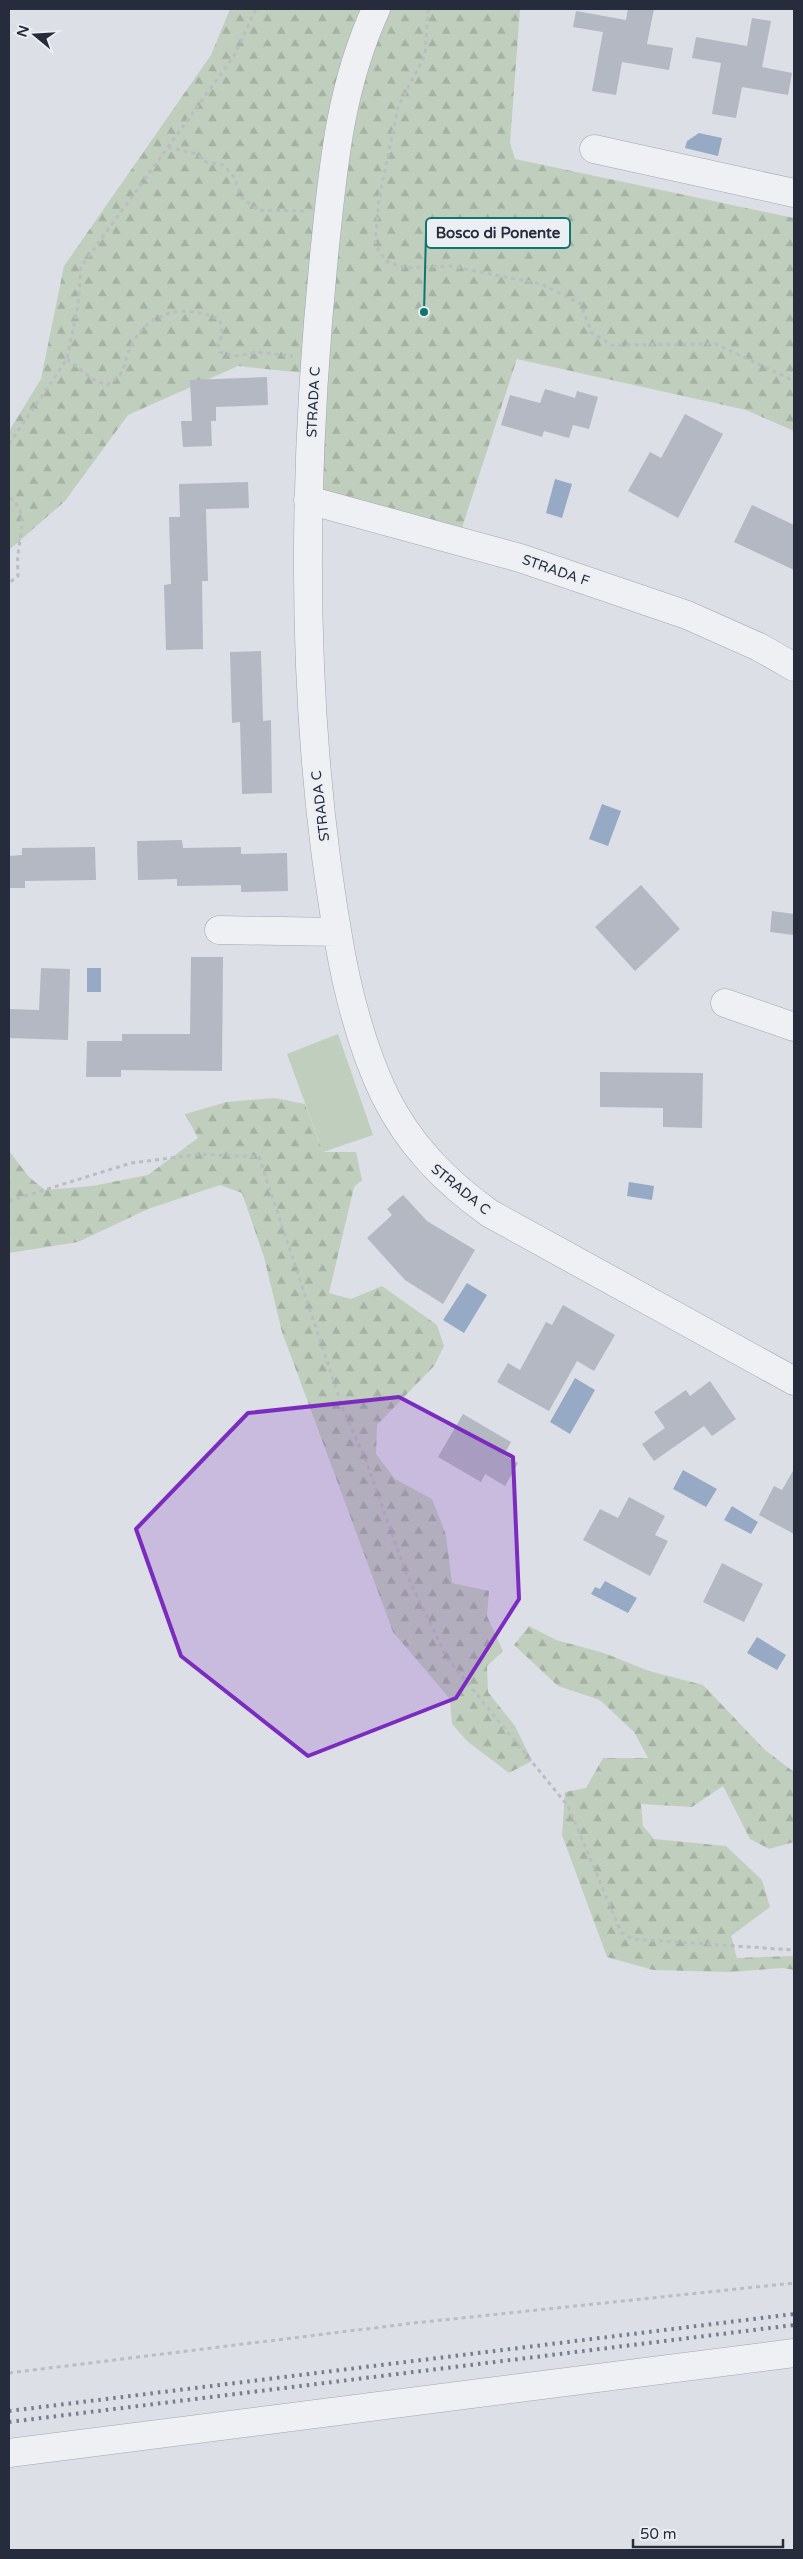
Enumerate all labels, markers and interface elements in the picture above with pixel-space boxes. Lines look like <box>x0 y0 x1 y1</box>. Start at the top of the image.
north arrow <box>10 10 60 60</box>
text: N <box>13 23 33 39</box>
callout: Bosco di Ponente <box>426 218 570 248</box>
text: Bosco di Ponente <box>436 224 561 242</box>
street label: STRADA C <box>303 366 324 438</box>
street label: STRADA F <box>520 551 592 590</box>
street label: STRADA C <box>308 769 333 842</box>
street label: STRADA C <box>428 1160 494 1219</box>
scale bar <box>633 2516 783 2548</box>
text: 50 m <box>640 2525 677 2543</box>

